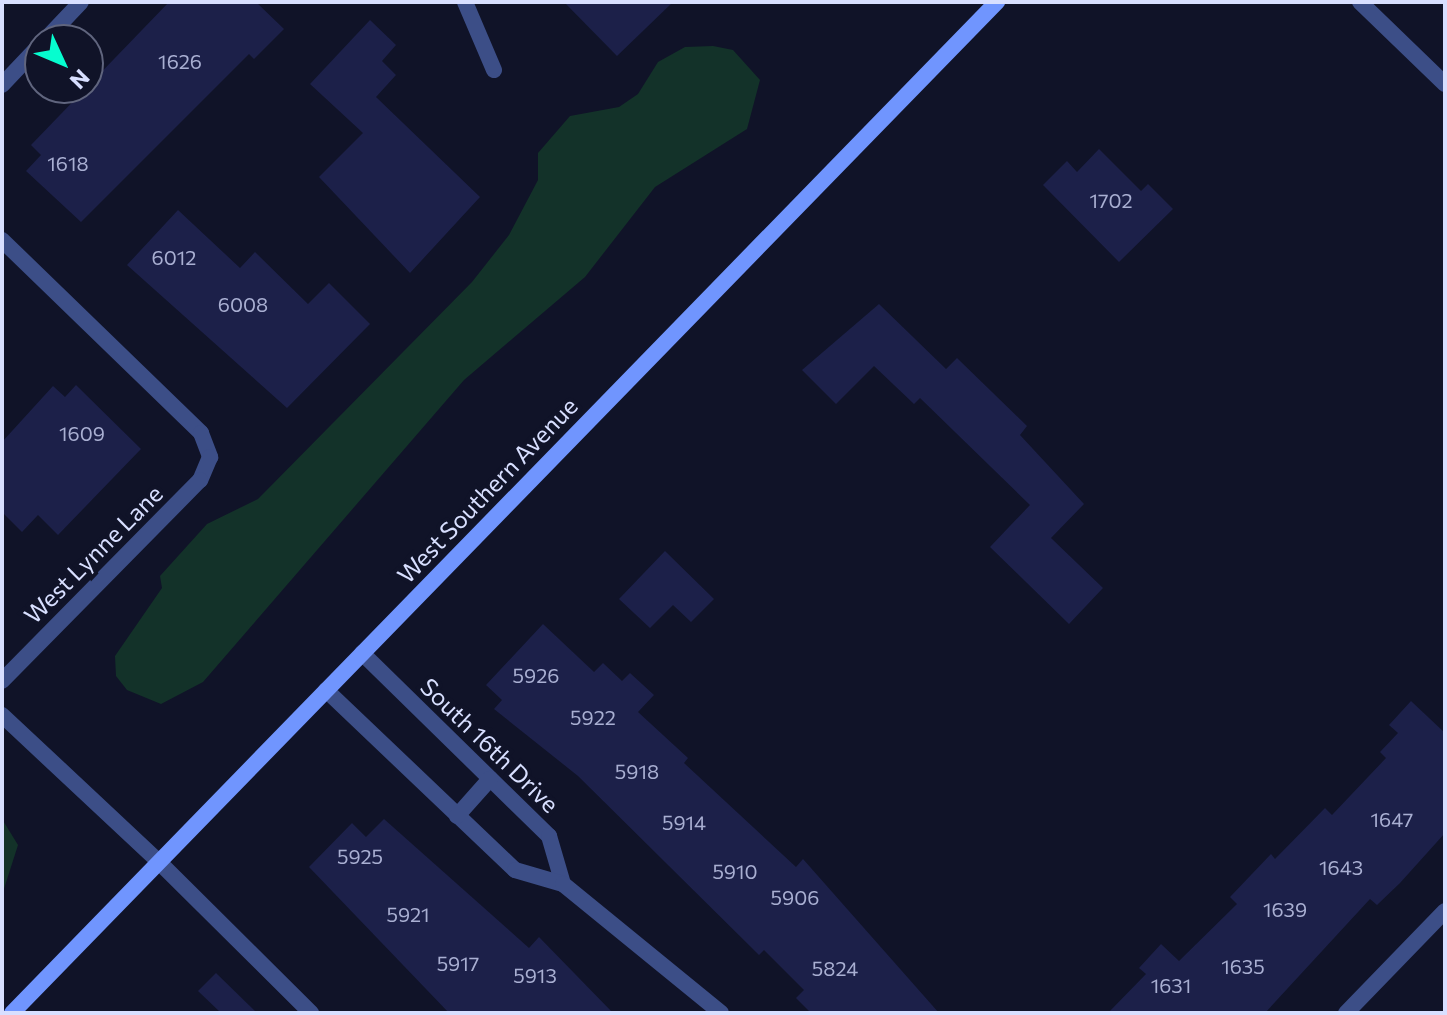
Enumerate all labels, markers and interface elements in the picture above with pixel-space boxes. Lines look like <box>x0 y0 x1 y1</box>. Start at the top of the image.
north arrow <box>24 24 104 104</box>
house number: 1626 <box>158 49 202 73</box>
text: N <box>65 64 96 95</box>
house number: 1618 <box>47 151 89 175</box>
house number: 1702 <box>1089 188 1133 212</box>
house number: 6012 <box>152 245 196 269</box>
house number: 6008 <box>218 292 268 316</box>
street label: West Southern Avenue <box>391 391 583 589</box>
house number: 1609 <box>59 421 105 445</box>
street label: West Lynne Lane <box>18 479 168 629</box>
house number: 5926 <box>513 663 559 687</box>
street label: South 16th Drive <box>415 672 565 818</box>
house number: 5922 <box>570 705 616 729</box>
house number: 5918 <box>615 759 659 783</box>
house number: 1647 <box>1371 807 1413 831</box>
house number: 5914 <box>662 810 706 834</box>
house number: 5925 <box>337 844 383 868</box>
house number: 1643 <box>1319 855 1363 879</box>
house number: 5910 <box>712 859 758 883</box>
house number: 5906 <box>771 885 819 909</box>
house number: 1639 <box>1263 897 1307 921</box>
house number: 5921 <box>386 902 430 926</box>
house number: 5917 <box>437 951 479 975</box>
house number: 1635 <box>1221 954 1265 978</box>
house number: 5824 <box>812 956 858 980</box>
house number: 5913 <box>513 963 557 987</box>
house number: 1631 <box>1151 973 1191 997</box>

